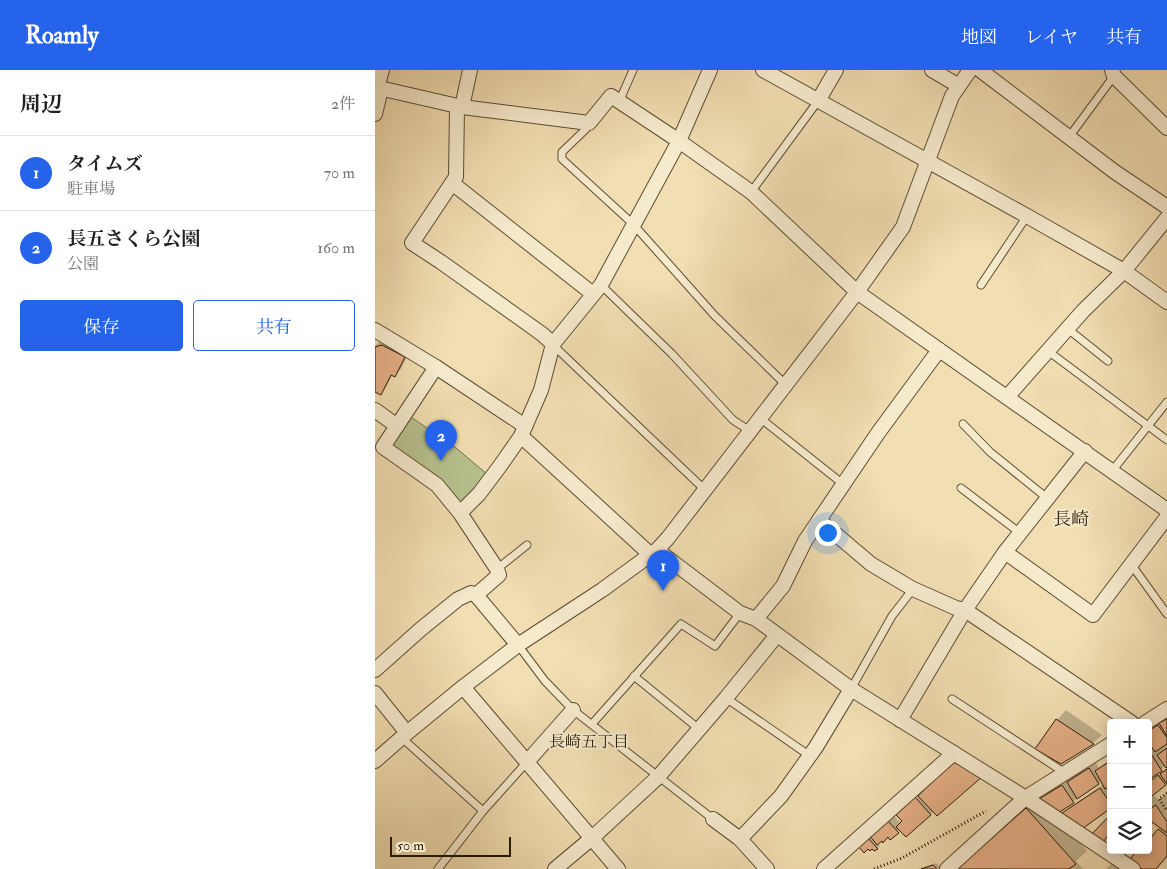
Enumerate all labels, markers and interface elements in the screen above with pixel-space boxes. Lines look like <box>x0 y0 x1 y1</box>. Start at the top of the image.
text: Roamly <box>25 20 99 51</box>
text: 地図 <box>961 26 997 49</box>
text: レイヤ <box>1025 26 1078 49</box>
text: 共有 <box>1106 26 1142 49</box>
text: 周辺 <box>20 91 62 118</box>
text: 2件 <box>331 94 355 114</box>
text: タイムズ <box>67 152 143 176</box>
text: 1 <box>33 163 39 183</box>
text: 70 m <box>324 163 355 183</box>
text: 駐車場 <box>67 179 115 199</box>
text: 長五さくら公園 <box>67 227 200 251</box>
text: 2 <box>32 238 40 258</box>
text: 160 m <box>317 238 355 258</box>
text: 公園 <box>67 254 99 274</box>
button: 保存 <box>20 300 183 351</box>
button: 共有 <box>193 300 355 351</box>
pin: 2 <box>425 420 457 461</box>
district label: 長崎 <box>1053 508 1089 531</box>
your location <box>815 520 841 546</box>
pin: 1 <box>647 550 679 591</box>
map controls <box>1107 719 1152 854</box>
button: + <box>1107 719 1152 764</box>
district label: 長崎五丁目 <box>549 732 629 752</box>
button: − <box>1107 764 1152 809</box>
button: layers <box>1107 809 1152 854</box>
scale bar <box>390 834 511 857</box>
text: 50 m <box>397 837 424 854</box>

